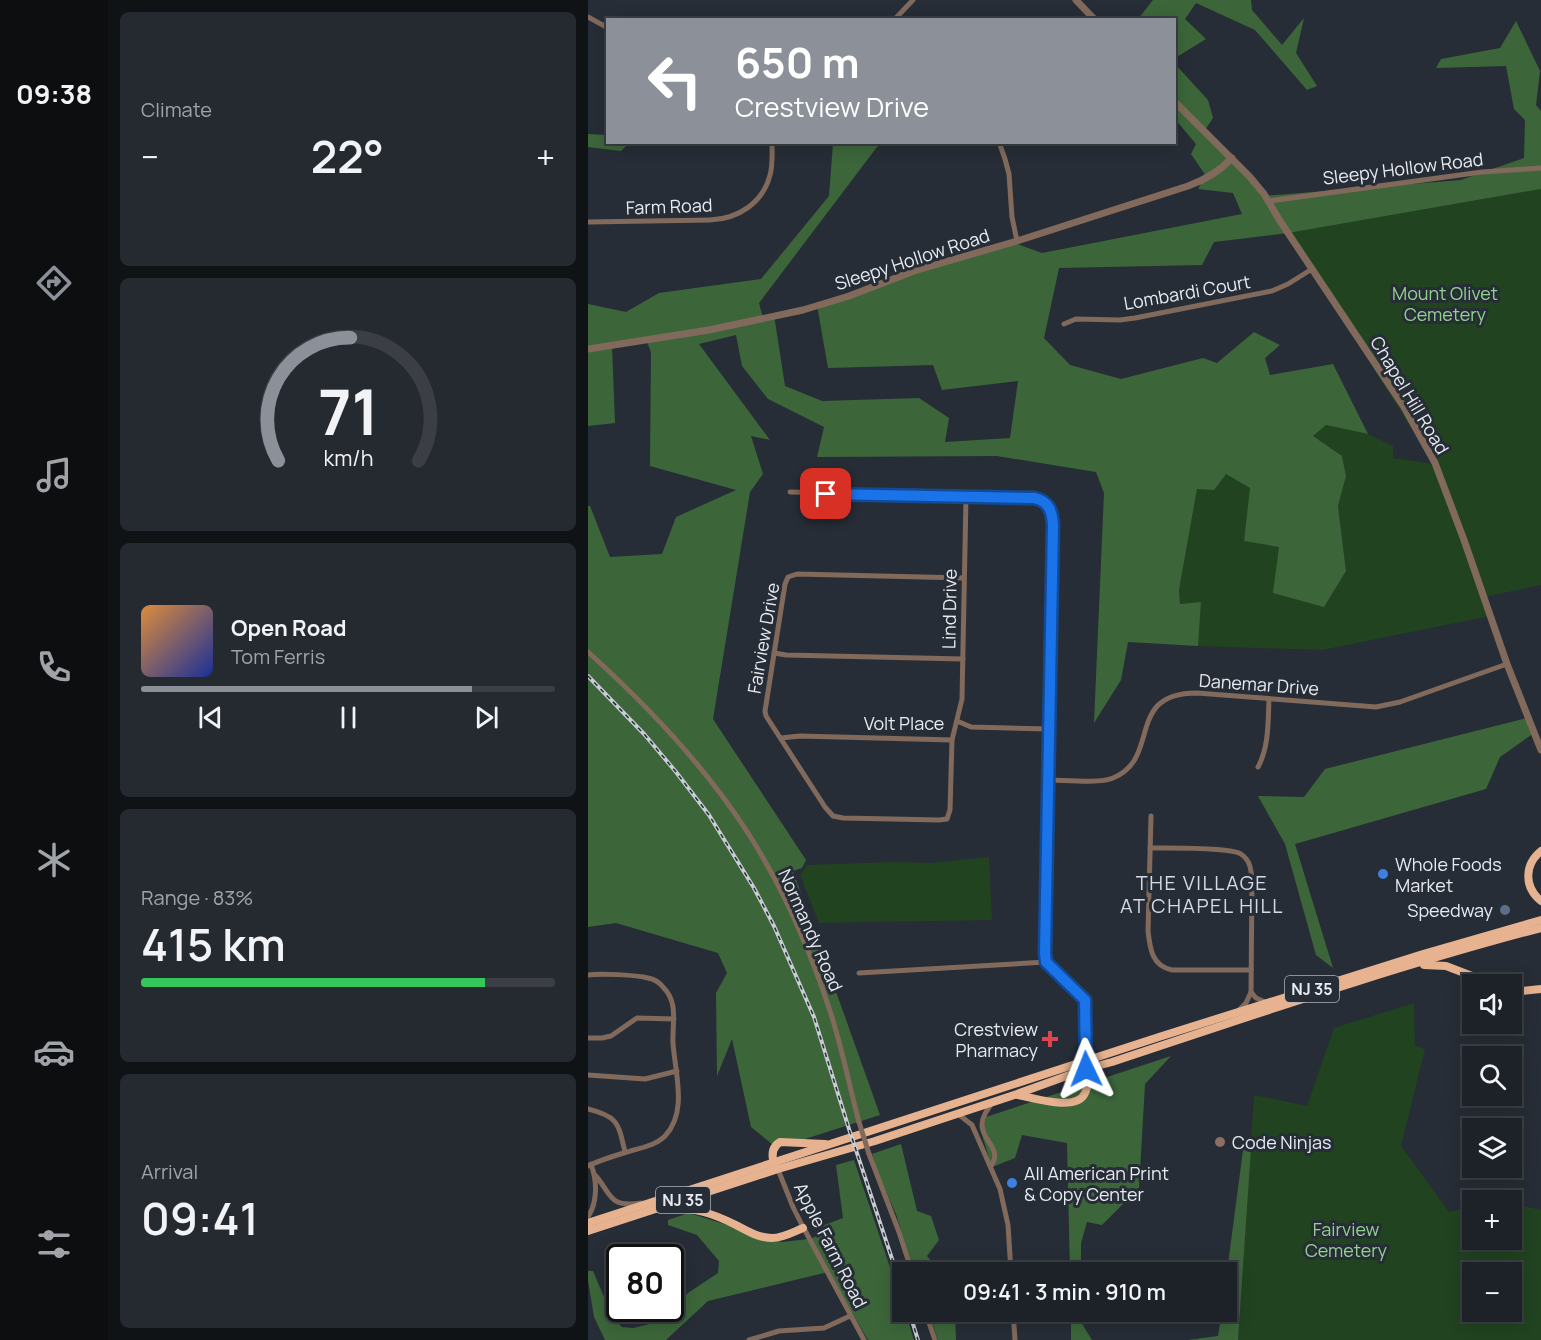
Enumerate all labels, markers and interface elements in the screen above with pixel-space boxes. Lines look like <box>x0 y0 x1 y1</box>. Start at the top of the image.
text: 650 m <box>735 33 860 91</box>
icon: left <box>636 42 714 120</box>
text: 09:38 <box>16 75 92 112</box>
text: Crestview Drive <box>735 88 929 125</box>
text: Climate <box>141 96 212 123</box>
text: 22° <box>311 125 384 187</box>
text: − <box>141 134 159 179</box>
text: + <box>536 134 555 179</box>
street label: Sleepy Hollow Road <box>1322 146 1484 190</box>
street label: Farm Road <box>625 192 713 220</box>
street label: Sleepy Hollow Road <box>832 223 992 295</box>
icon: directions <box>33 262 75 304</box>
street label: Lombardi Court <box>1122 269 1252 315</box>
park label: Mount Olivet Cemetery <box>1392 281 1498 326</box>
street label: Chapel Hill Road <box>1365 331 1455 459</box>
text: 71 <box>318 369 378 455</box>
text: km/h <box>323 444 373 473</box>
icon: music <box>33 454 75 496</box>
pin <box>800 468 851 519</box>
icon: arrive <box>809 477 842 510</box>
street label: Lind Drive <box>936 569 962 649</box>
street label: Fairview Drive <box>741 581 785 695</box>
text: Open Road <box>231 613 346 643</box>
text: Tom Ferris <box>231 643 325 670</box>
icon: phone <box>33 646 75 688</box>
street label: Danemar Drive <box>1198 668 1320 700</box>
icon: previous <box>194 701 227 734</box>
icon: pause <box>332 701 365 734</box>
icon: next <box>470 701 503 734</box>
street label: Volt Place <box>864 711 944 735</box>
icon: climate <box>33 839 75 881</box>
place label: Whole Foods Market <box>1395 852 1502 897</box>
street label: Normandy Road <box>773 865 849 995</box>
marker: Whole Foods Market <box>1376 867 1390 881</box>
district label: THE VILLAGE AT CHAPEL HILL <box>1120 869 1284 919</box>
text: Range · 83% <box>141 884 253 911</box>
place label: Speedway <box>1407 898 1493 922</box>
marker: Speedway <box>1498 903 1512 917</box>
text: 415 km <box>141 913 286 975</box>
map controls <box>1462 974 1522 1322</box>
button: sound <box>1462 974 1522 1034</box>
road number: NJ 35 <box>1285 976 1339 1002</box>
place label: Crestview Pharmacy <box>954 1017 1038 1062</box>
icon: car <box>33 1031 75 1073</box>
marker: Crestview Pharmacy <box>1043 1032 1057 1046</box>
position arrow <box>1054 1037 1118 1101</box>
button: search <box>1462 1046 1522 1106</box>
button: layers <box>1462 1118 1522 1178</box>
place label: Code Ninjas <box>1232 1130 1332 1154</box>
marker: Code Ninjas <box>1213 1135 1227 1149</box>
text: Arrival <box>141 1158 198 1185</box>
place label: All American Print & Copy Center <box>1024 1161 1169 1206</box>
marker: All American Print & Copy Center <box>1005 1176 1019 1190</box>
street label: Apple Farm Road <box>789 1178 873 1312</box>
text: 09:41 <box>141 1187 259 1249</box>
road number: NJ 35 <box>656 1187 710 1213</box>
button: + <box>1462 1190 1522 1250</box>
park label: Fairview Cemetery <box>1305 1217 1388 1262</box>
icon: filters <box>33 1223 75 1265</box>
speed limit sign: 80 <box>606 1244 684 1322</box>
button: − <box>1462 1262 1522 1322</box>
text: 09:41 · 3 min · 910 m <box>963 1277 1166 1307</box>

